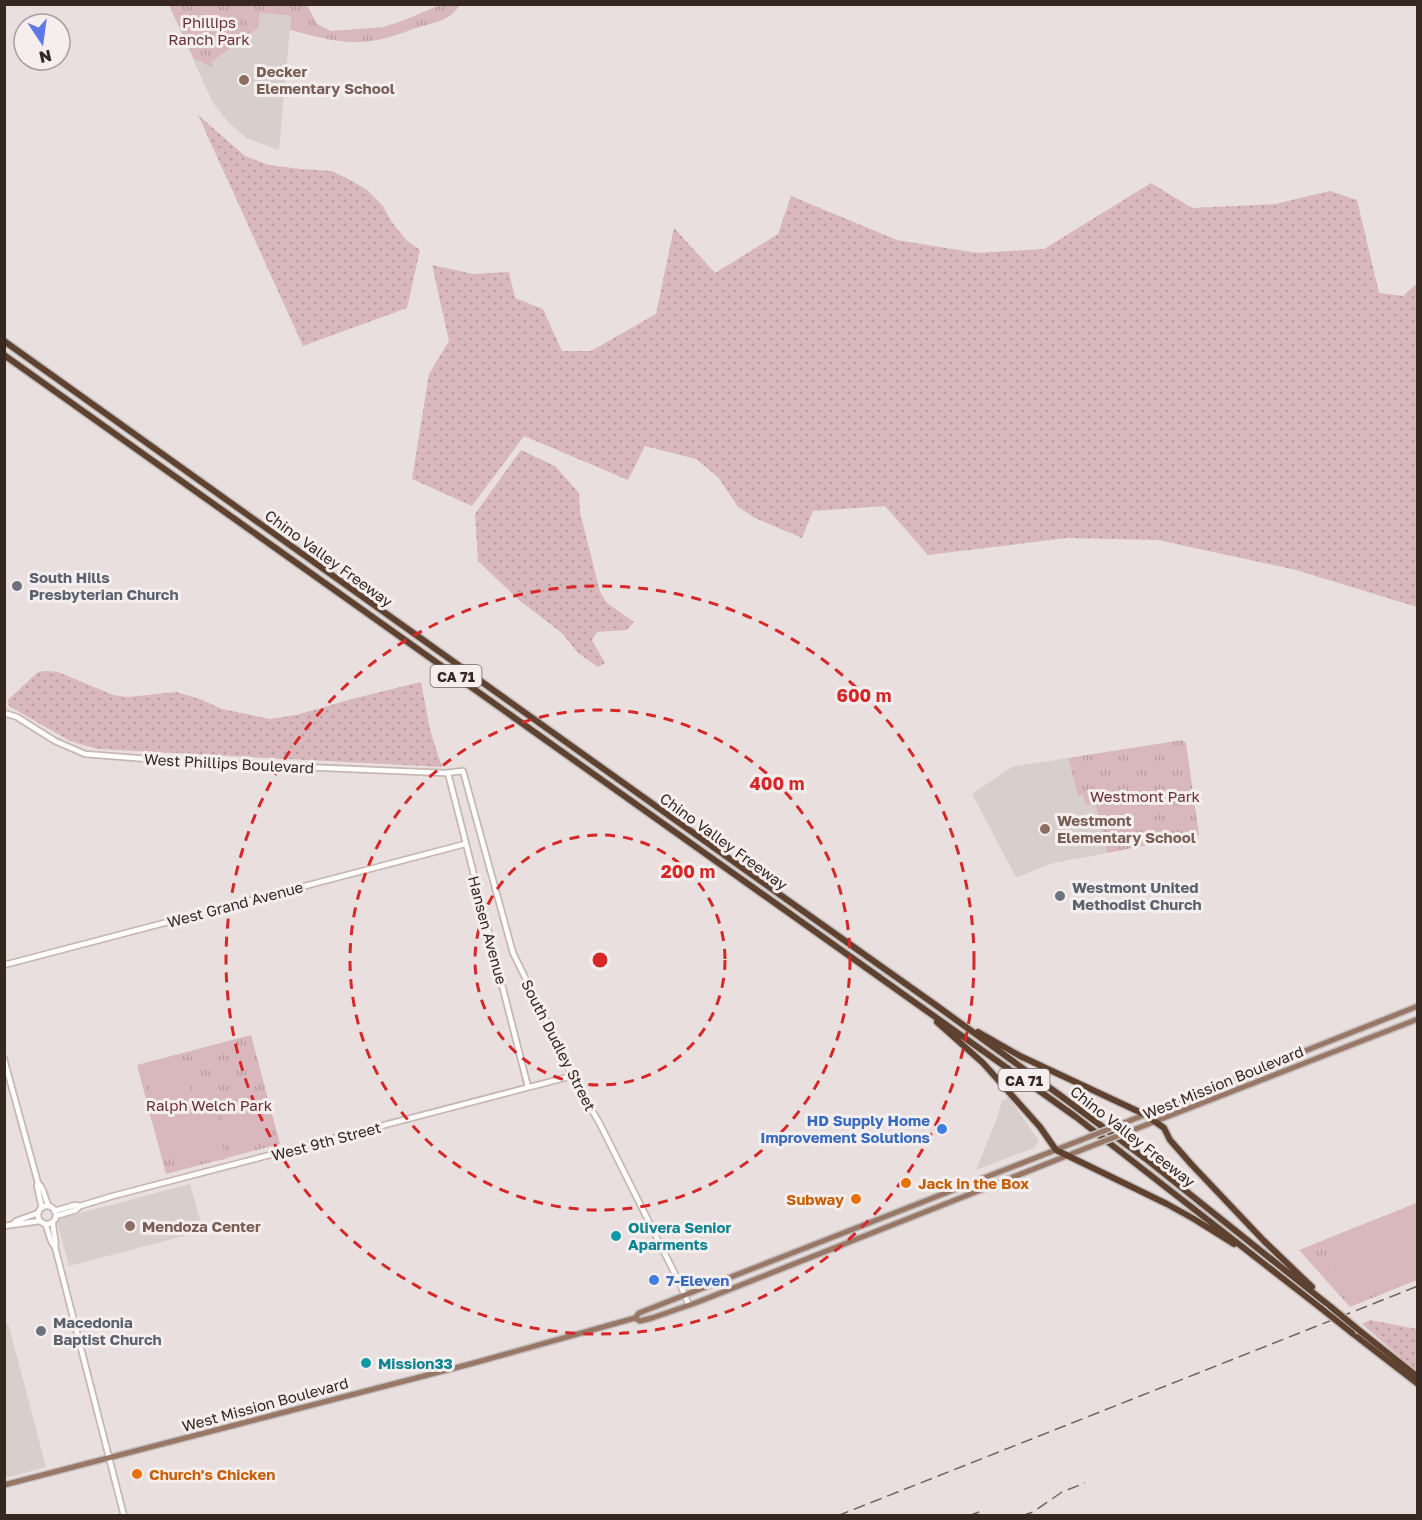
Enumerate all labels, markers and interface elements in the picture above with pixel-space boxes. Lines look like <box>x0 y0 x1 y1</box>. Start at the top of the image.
north arrow <box>12 12 72 72</box>
park label: Phillips Ranch Park <box>168 13 250 48</box>
text: N <box>37 46 54 68</box>
place label: Decker Elementary School <box>256 62 395 97</box>
marker: Decker Elementary School <box>237 73 251 87</box>
street label: Chino Valley Freeway <box>262 506 397 611</box>
place label: South Hills Presbyterian Church <box>29 568 178 603</box>
marker: South Hills Presbyterian Church <box>10 579 24 593</box>
road number: CA 71 <box>430 665 482 687</box>
text: 600 m <box>836 684 892 706</box>
street label: West Phillips Boulevard <box>143 750 315 776</box>
text: 400 m <box>750 772 804 794</box>
park label: Westmont Park <box>1090 787 1201 805</box>
street label: Chino Valley Freeway <box>657 789 792 894</box>
place label: Westmont Elementary School <box>1057 811 1196 846</box>
marker: Westmont Elementary School <box>1038 822 1052 836</box>
text: 200 m <box>661 860 715 882</box>
street label: Hansen Avenue <box>465 874 511 987</box>
street label: West Grand Avenue <box>165 877 305 931</box>
place label: Westmont United Methodist Church <box>1072 878 1202 913</box>
marker: Westmont United Methodist Church <box>1053 889 1067 903</box>
centre of rings <box>590 950 610 970</box>
street label: South Dudley Street <box>518 976 600 1114</box>
street label: West Mission Boulevard <box>1140 1042 1306 1122</box>
road number: CA 71 <box>998 1069 1050 1091</box>
street label: Chino Valley Freeway <box>1067 1082 1199 1191</box>
park label: Ralph Welch Park <box>146 1096 273 1114</box>
place label: HD Supply Home Improvement Solutions <box>760 1111 930 1146</box>
street label: West 9th Street <box>269 1118 383 1164</box>
marker: HD Supply Home Improvement Solutions <box>935 1122 949 1136</box>
place label: Jack in the Box <box>918 1174 1029 1192</box>
marker: Jack in the Box <box>899 1176 913 1190</box>
place label: Subway <box>786 1190 844 1208</box>
marker: Subway <box>849 1192 863 1206</box>
place label: Mendoza Center <box>142 1217 261 1235</box>
place label: Olivera Senior Aparments <box>628 1218 731 1253</box>
marker: Mendoza Center <box>123 1219 137 1233</box>
marker: Olivera Senior Aparments <box>609 1229 623 1243</box>
place label: 7-Eleven <box>666 1271 729 1289</box>
marker: 7-Eleven <box>647 1273 661 1287</box>
place label: Macedonia Baptist Church <box>53 1313 162 1348</box>
marker: Macedonia Baptist Church <box>34 1324 48 1338</box>
place label: Mission33 <box>378 1354 453 1372</box>
marker: Mission33 <box>359 1356 373 1370</box>
street label: West Mission Boulevard <box>180 1373 350 1435</box>
place label: Church's Chicken <box>149 1465 275 1483</box>
marker: Church's Chicken <box>130 1467 144 1481</box>

